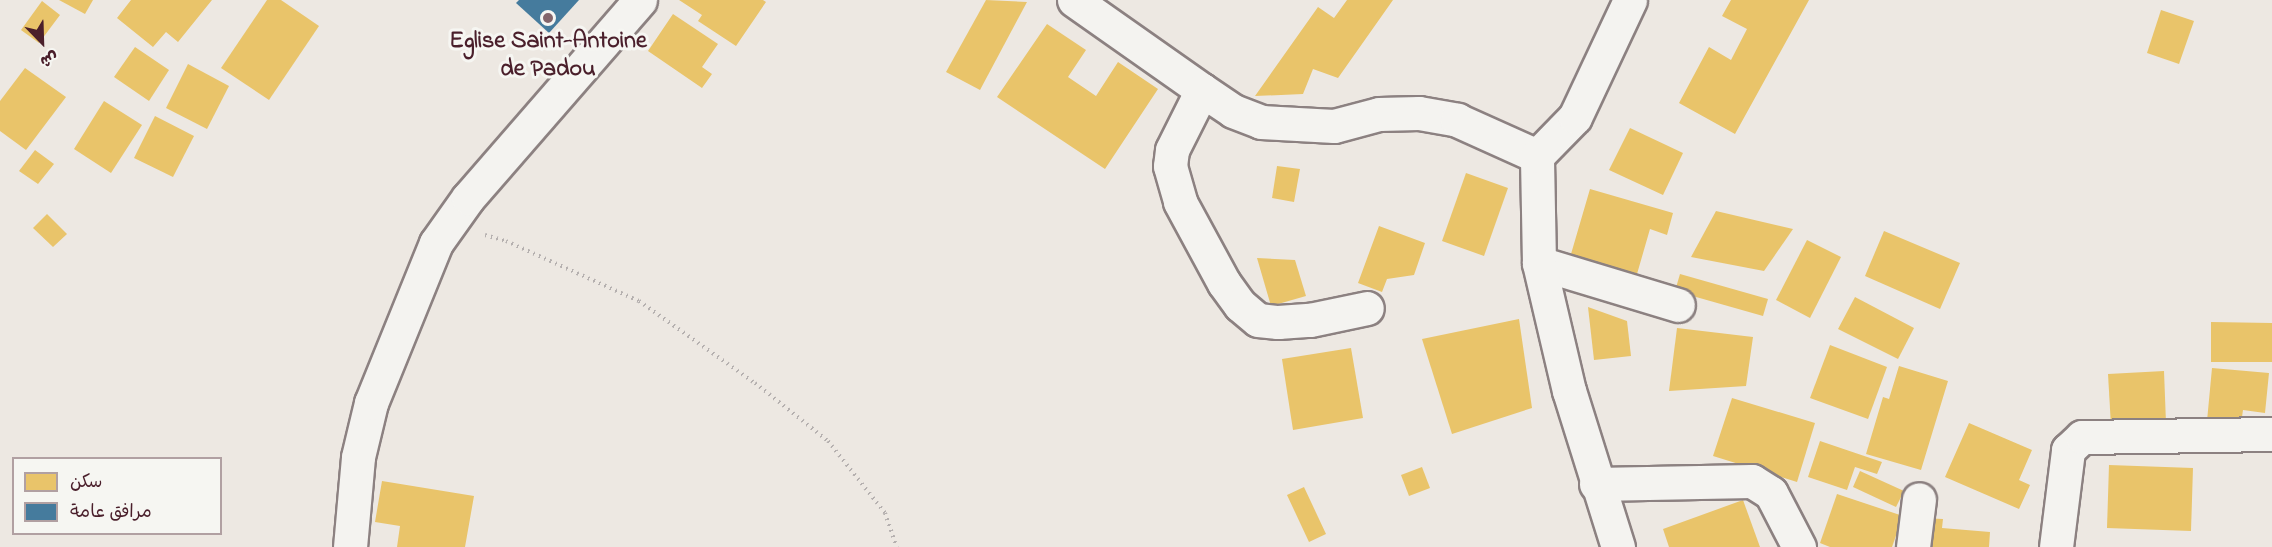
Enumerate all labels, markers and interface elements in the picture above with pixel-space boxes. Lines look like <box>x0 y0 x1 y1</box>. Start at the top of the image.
marker: Eglise Saint-Antoine de Padou <box>541 11 555 25</box>
north arrow <box>12 12 72 72</box>
place label: Eglise Saint-Antoine de Padou <box>449 28 647 84</box>
text: ش <box>36 44 62 73</box>
legend <box>12 457 222 535</box>
text: سكن <box>70 470 102 496</box>
text: مرافق عامة <box>70 500 152 526</box>

